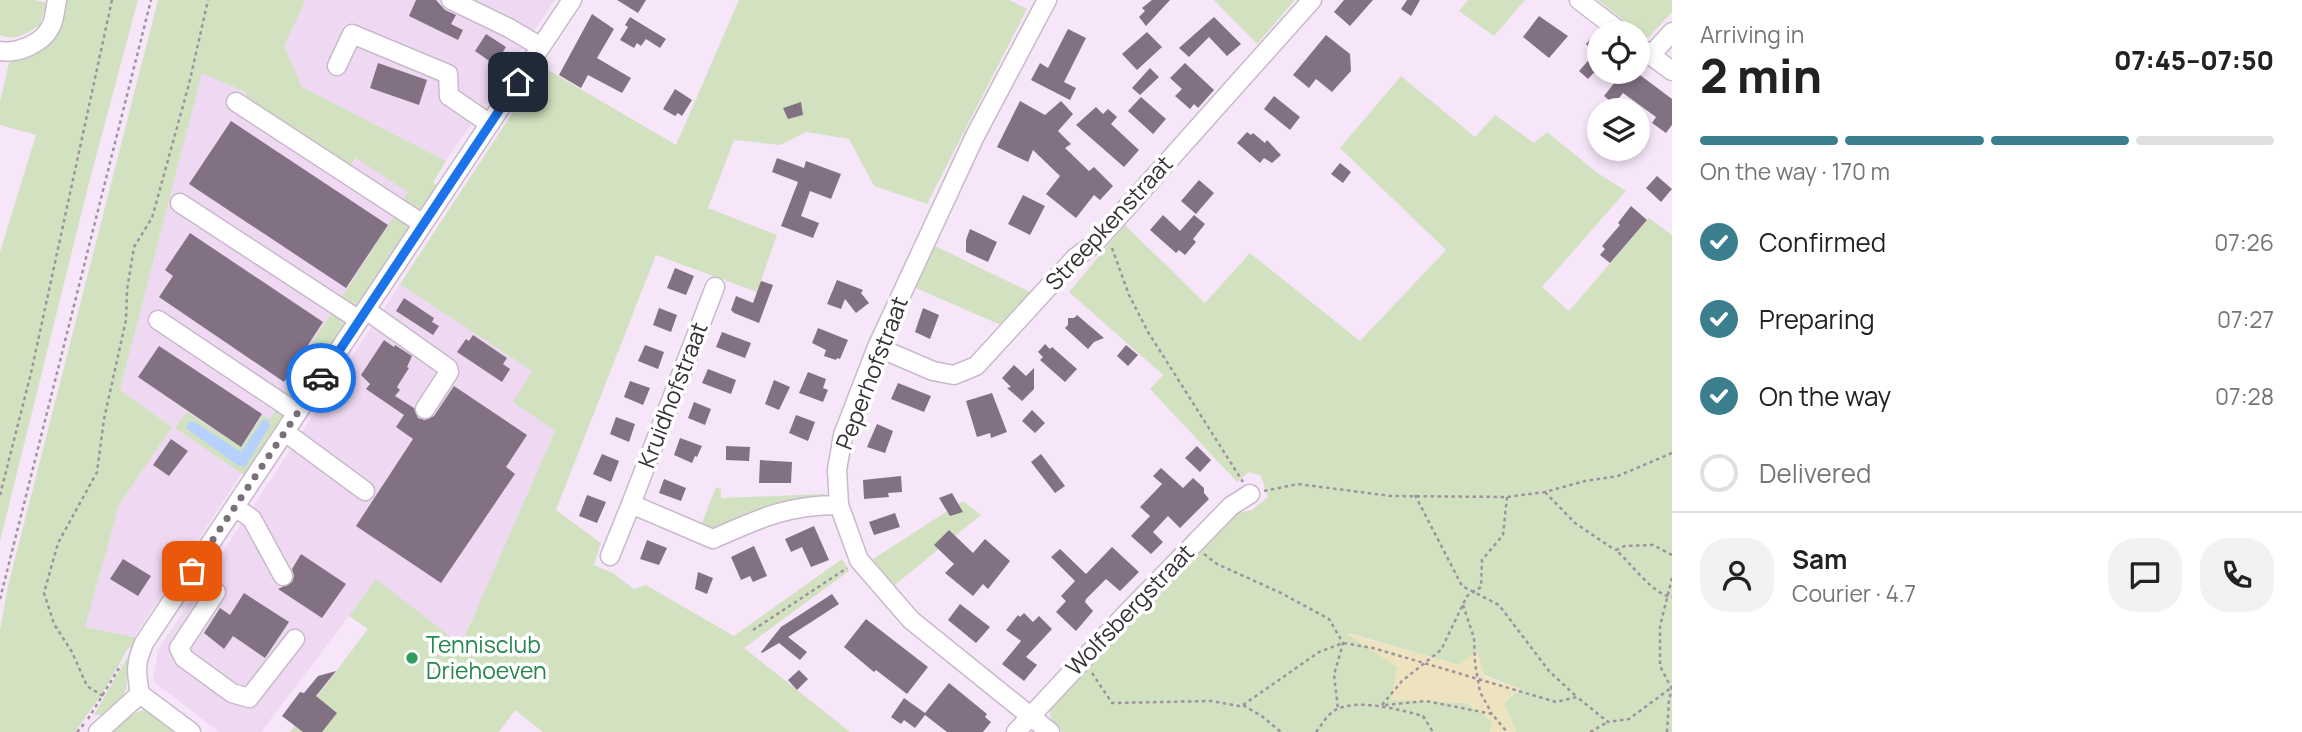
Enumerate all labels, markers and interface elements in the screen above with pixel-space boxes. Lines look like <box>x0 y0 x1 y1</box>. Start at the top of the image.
text: Arriving in <box>1700 18 1805 50</box>
map controls <box>1587 21 1650 161</box>
button: locate <box>1587 21 1650 84</box>
text: 07:45–07:50 <box>2114 42 2274 78</box>
text: 2 min <box>1700 44 1822 107</box>
pin <box>488 52 548 112</box>
icon: home <box>499 63 537 101</box>
button: layers <box>1587 98 1650 161</box>
street label: Streepkenstraat <box>1037 148 1179 297</box>
text: On the way · 170 m <box>1700 155 1890 187</box>
icon: check <box>1700 223 1738 261</box>
text: Confirmed <box>1759 224 1886 260</box>
text: 07:26 <box>2214 226 2274 258</box>
street label: Peperhofstraat <box>827 291 915 454</box>
icon: check <box>1700 300 1738 338</box>
text: Preparing <box>1759 301 1875 337</box>
text: 07:27 <box>2217 303 2274 335</box>
street label: Kruidhofstraat <box>630 317 715 472</box>
courier <box>286 343 356 413</box>
icon: car <box>302 359 340 397</box>
icon: check <box>1700 377 1738 415</box>
text: On the way <box>1759 378 1891 414</box>
text: 07:28 <box>2215 380 2274 412</box>
text: Delivered <box>1759 455 1871 491</box>
street label: Wolfsbergstraat <box>1058 536 1200 682</box>
button: person <box>1700 538 1774 612</box>
button: chat <box>2108 538 2182 612</box>
button: phone <box>2200 538 2274 612</box>
pin <box>162 541 222 601</box>
text: Sam <box>1792 541 1847 577</box>
icon: bag <box>173 552 211 590</box>
text: Courier · 4.7 <box>1792 577 1916 609</box>
place label: Tennisclub Driehoeven <box>426 628 547 686</box>
marker: Tennisclub Driehoeven <box>404 650 420 666</box>

